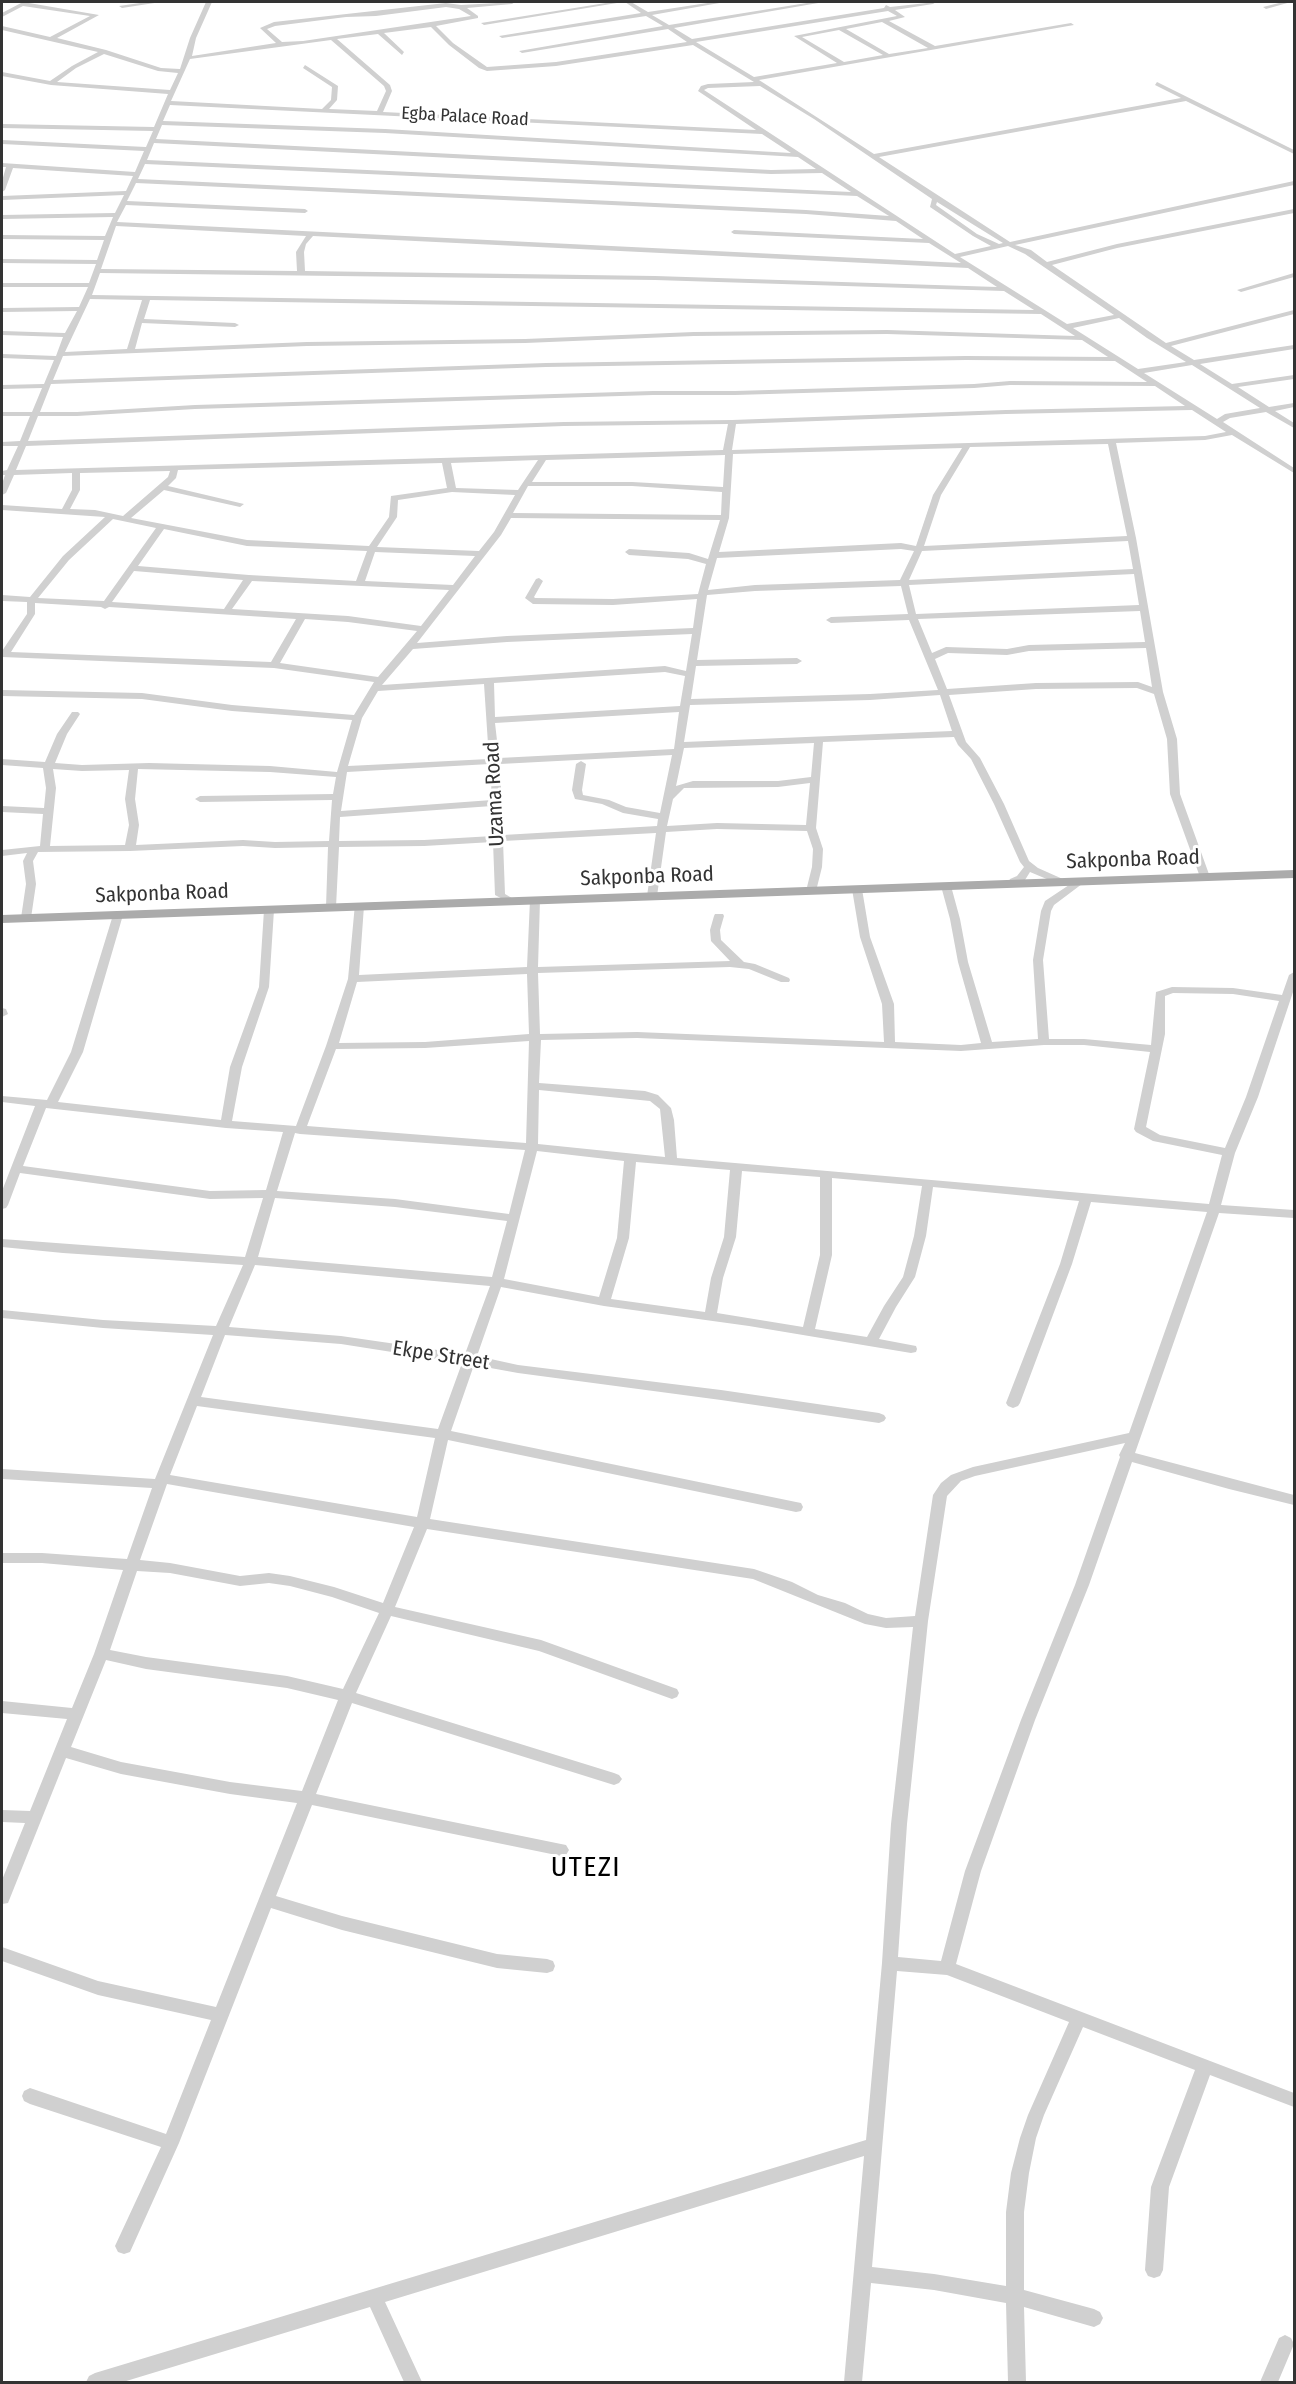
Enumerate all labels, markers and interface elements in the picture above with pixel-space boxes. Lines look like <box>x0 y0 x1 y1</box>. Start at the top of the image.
street label: Egba Palace Road <box>401 103 529 131</box>
street label: Uzama Road <box>480 741 510 847</box>
street label: Sakponba Road <box>1066 845 1200 875</box>
street label: Sakponba Road <box>580 862 714 892</box>
street label: Sakponba Road <box>95 879 229 909</box>
street label: Ekpe Street <box>391 1336 491 1376</box>
district label: UTEZI <box>551 1851 621 1885</box>

